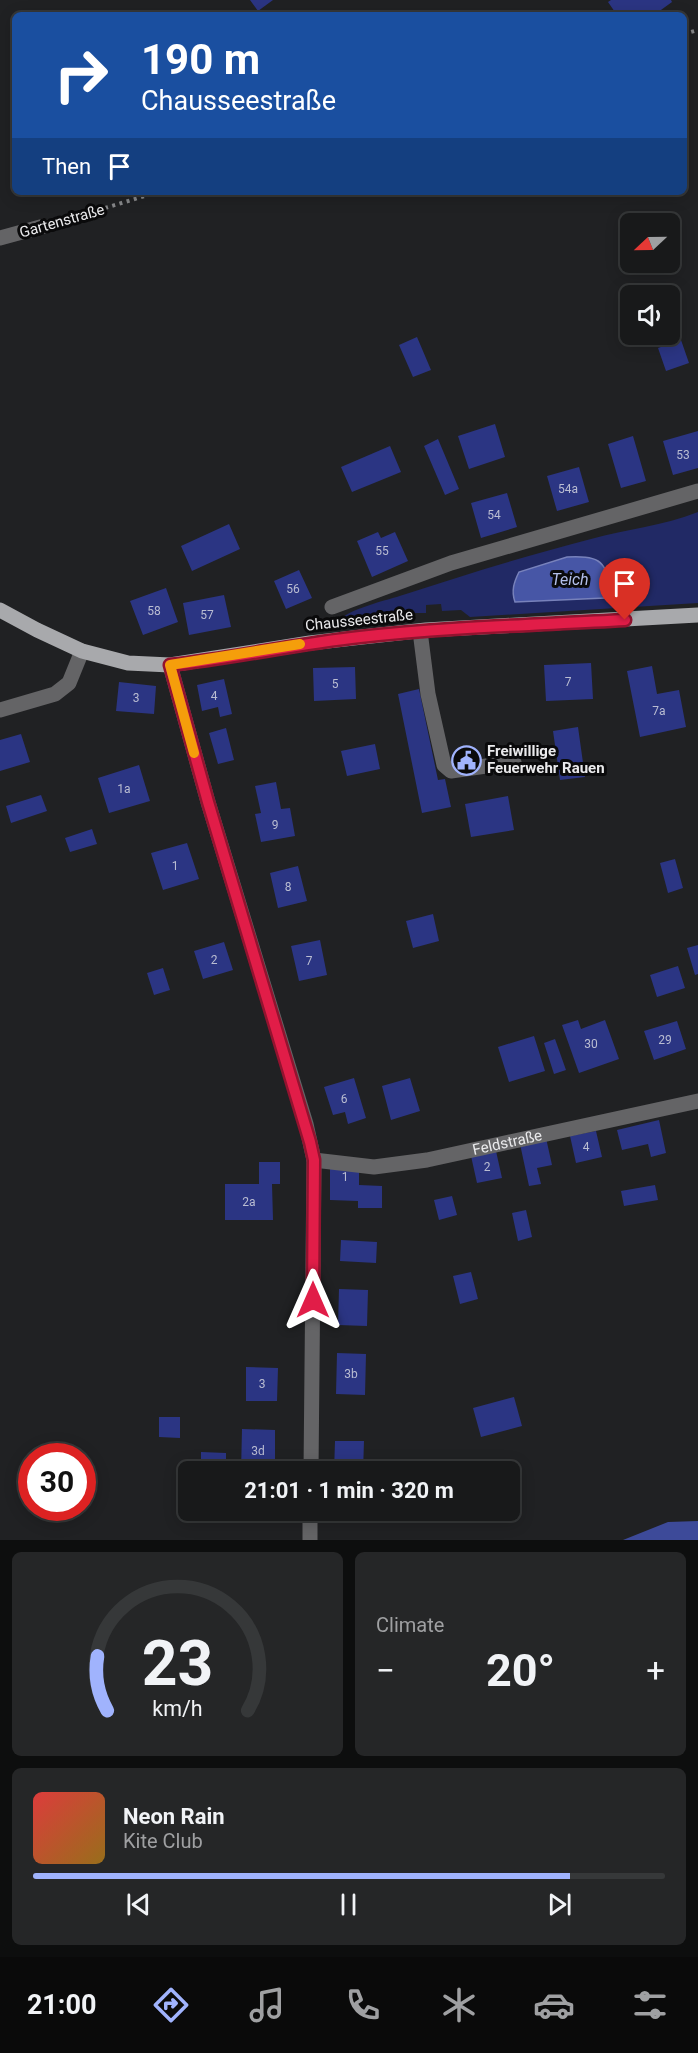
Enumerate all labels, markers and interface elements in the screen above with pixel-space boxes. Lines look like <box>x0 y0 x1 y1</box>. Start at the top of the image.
text: 190 m <box>141 35 260 84</box>
icon: right <box>42 36 120 114</box>
text: Chausseestraße <box>141 85 336 117</box>
icon: arrive <box>103 150 136 183</box>
text: Then <box>42 154 91 179</box>
street label: Gartenstraße <box>17 200 107 242</box>
north arrow <box>620 213 680 273</box>
map controls <box>620 213 680 345</box>
button: sound <box>620 285 680 345</box>
house number: 53 <box>676 448 690 462</box>
house number: 54a <box>558 482 578 496</box>
house number: 54 <box>487 508 501 522</box>
house number: 55 <box>375 544 389 558</box>
pin <box>599 558 650 620</box>
icon: arrive <box>608 567 641 600</box>
water label: Teich <box>551 570 589 589</box>
house number: 56 <box>286 582 300 596</box>
house number: 58 <box>147 604 161 618</box>
street label: Chausseestraße <box>304 605 414 635</box>
house number: 57 <box>200 608 214 622</box>
house number: 7 <box>565 675 572 689</box>
house number: 5 <box>332 677 339 691</box>
house number: 4 <box>211 689 218 703</box>
house number: 3 <box>133 691 139 705</box>
house number: 7a <box>652 704 666 718</box>
place label: Freiwillige Feuerwehr Rauen <box>487 742 605 777</box>
public building icon: Freiwillige Feuerwehr Rauen <box>450 744 482 776</box>
house number: 1a <box>117 782 131 796</box>
house number: 9 <box>272 818 278 832</box>
house number: 1 <box>172 859 178 873</box>
house number: 8 <box>285 880 292 894</box>
house number: 2 <box>211 953 218 967</box>
house number: 7 <box>306 954 313 968</box>
house number: 29 <box>658 1033 672 1047</box>
house number: 30 <box>584 1037 598 1051</box>
house number: 6 <box>341 1092 348 1106</box>
street label: Feldstraße <box>471 1126 544 1159</box>
house number: 4 <box>583 1140 590 1154</box>
house number: 2 <box>484 1160 491 1174</box>
house number: 1 <box>342 1170 348 1184</box>
house number: 2a <box>242 1195 256 1209</box>
position arrow <box>281 1268 345 1332</box>
house number: 3b <box>344 1367 358 1381</box>
house number: 3 <box>259 1377 265 1391</box>
speed limit sign: 30 <box>18 1443 96 1521</box>
house number: 3d <box>251 1444 265 1458</box>
text: 21:01 · 1 min · 320 m <box>244 1478 454 1503</box>
text: Climate <box>376 1613 444 1637</box>
text: 23 <box>142 1627 213 1700</box>
text: 20° <box>486 1644 555 1697</box>
text: − <box>376 1651 395 1690</box>
text: + <box>646 1651 665 1690</box>
text: km/h <box>152 1696 203 1721</box>
text: Neon Rain <box>123 1804 225 1829</box>
text: Kite Club <box>123 1829 203 1853</box>
icon: previous <box>122 1888 155 1921</box>
icon: pause <box>332 1888 365 1921</box>
icon: next <box>543 1888 576 1921</box>
icon: directions <box>150 1984 192 2026</box>
icon: music <box>246 1984 288 2026</box>
icon: phone <box>342 1984 384 2026</box>
icon: climate <box>438 1984 480 2026</box>
icon: car <box>533 1984 575 2026</box>
icon: filters <box>629 1984 671 2026</box>
text: 21:00 <box>27 1989 96 2021</box>

